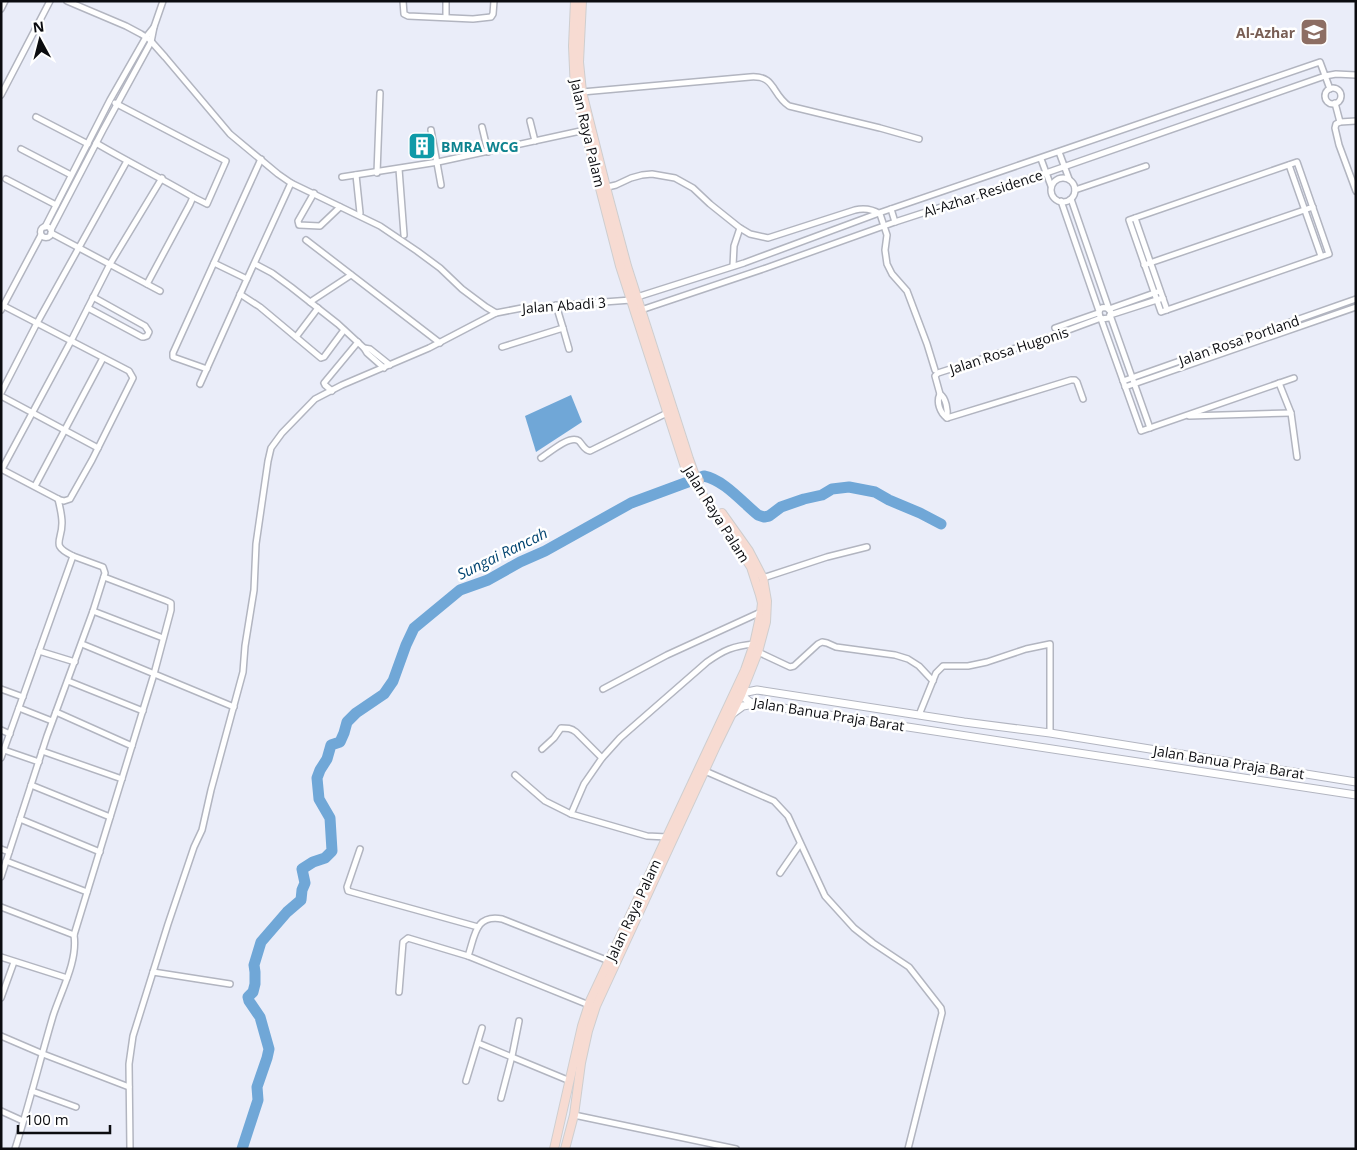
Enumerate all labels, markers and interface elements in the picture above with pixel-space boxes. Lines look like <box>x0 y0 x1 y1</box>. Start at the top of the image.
north arrow <box>15 15 65 65</box>
text: N <box>32 16 45 37</box>
school or university icon: Al-Azhar <box>1299 17 1329 47</box>
place label: Al-Azhar <box>1236 23 1296 42</box>
street label: Jalan Raya Palam <box>566 75 610 189</box>
building icon: BMRA WCG <box>407 131 437 161</box>
place label: BMRA WCG <box>441 137 519 156</box>
street label: Al-Azhar Residence <box>921 165 1045 221</box>
street label: Jalan Abadi 3 <box>519 293 607 318</box>
street label: Jalan Rosa Portland <box>1174 310 1302 370</box>
street label: Jalan Rosa Hugonis <box>945 322 1071 379</box>
street label: Jalan Raya Palam <box>679 460 754 566</box>
water label: Sungai Rancah <box>453 522 551 584</box>
street label: Jalan Banua Praja Barat <box>750 692 906 735</box>
street label: Jalan Banua Praja Barat <box>1150 740 1306 783</box>
street label: Jalan Raya Palam <box>600 856 665 966</box>
scale bar <box>18 1102 110 1134</box>
text: 100 m <box>25 1109 69 1129</box>

